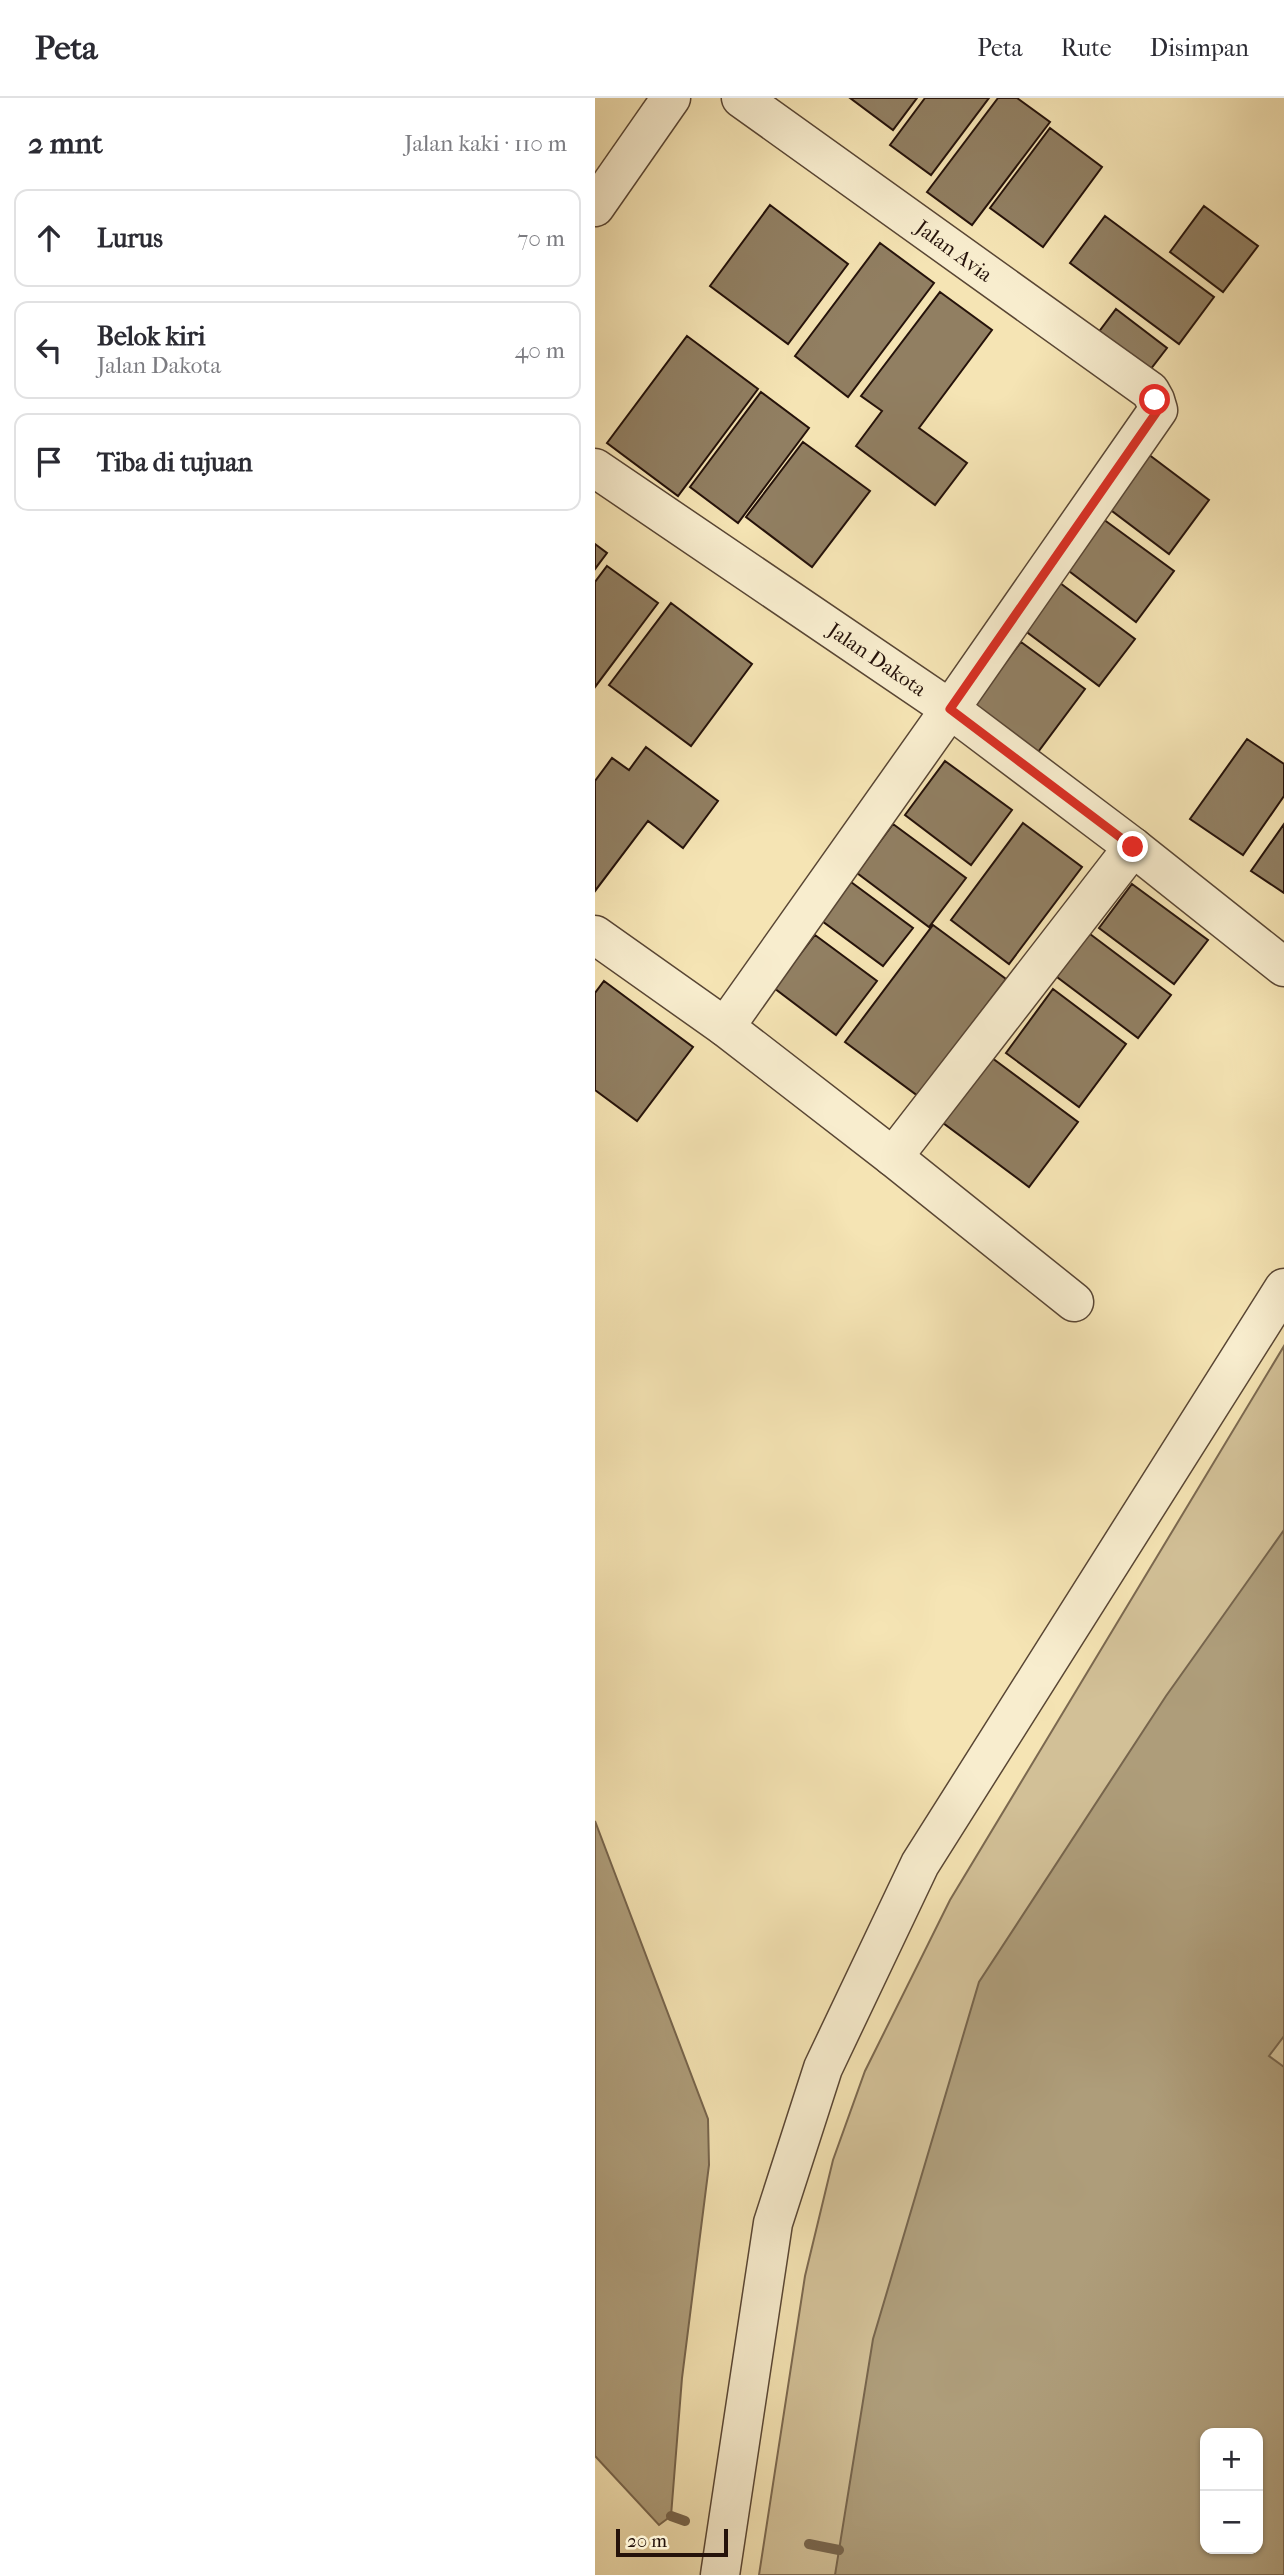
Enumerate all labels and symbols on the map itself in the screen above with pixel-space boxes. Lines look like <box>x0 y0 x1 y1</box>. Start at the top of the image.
street label: Jalan Avia <box>909 214 997 287</box>
route start <box>1139 384 1170 415</box>
street label: Jalan Dakota <box>822 617 931 701</box>
route end <box>1117 831 1148 862</box>
scale bar <box>616 2526 728 2558</box>

